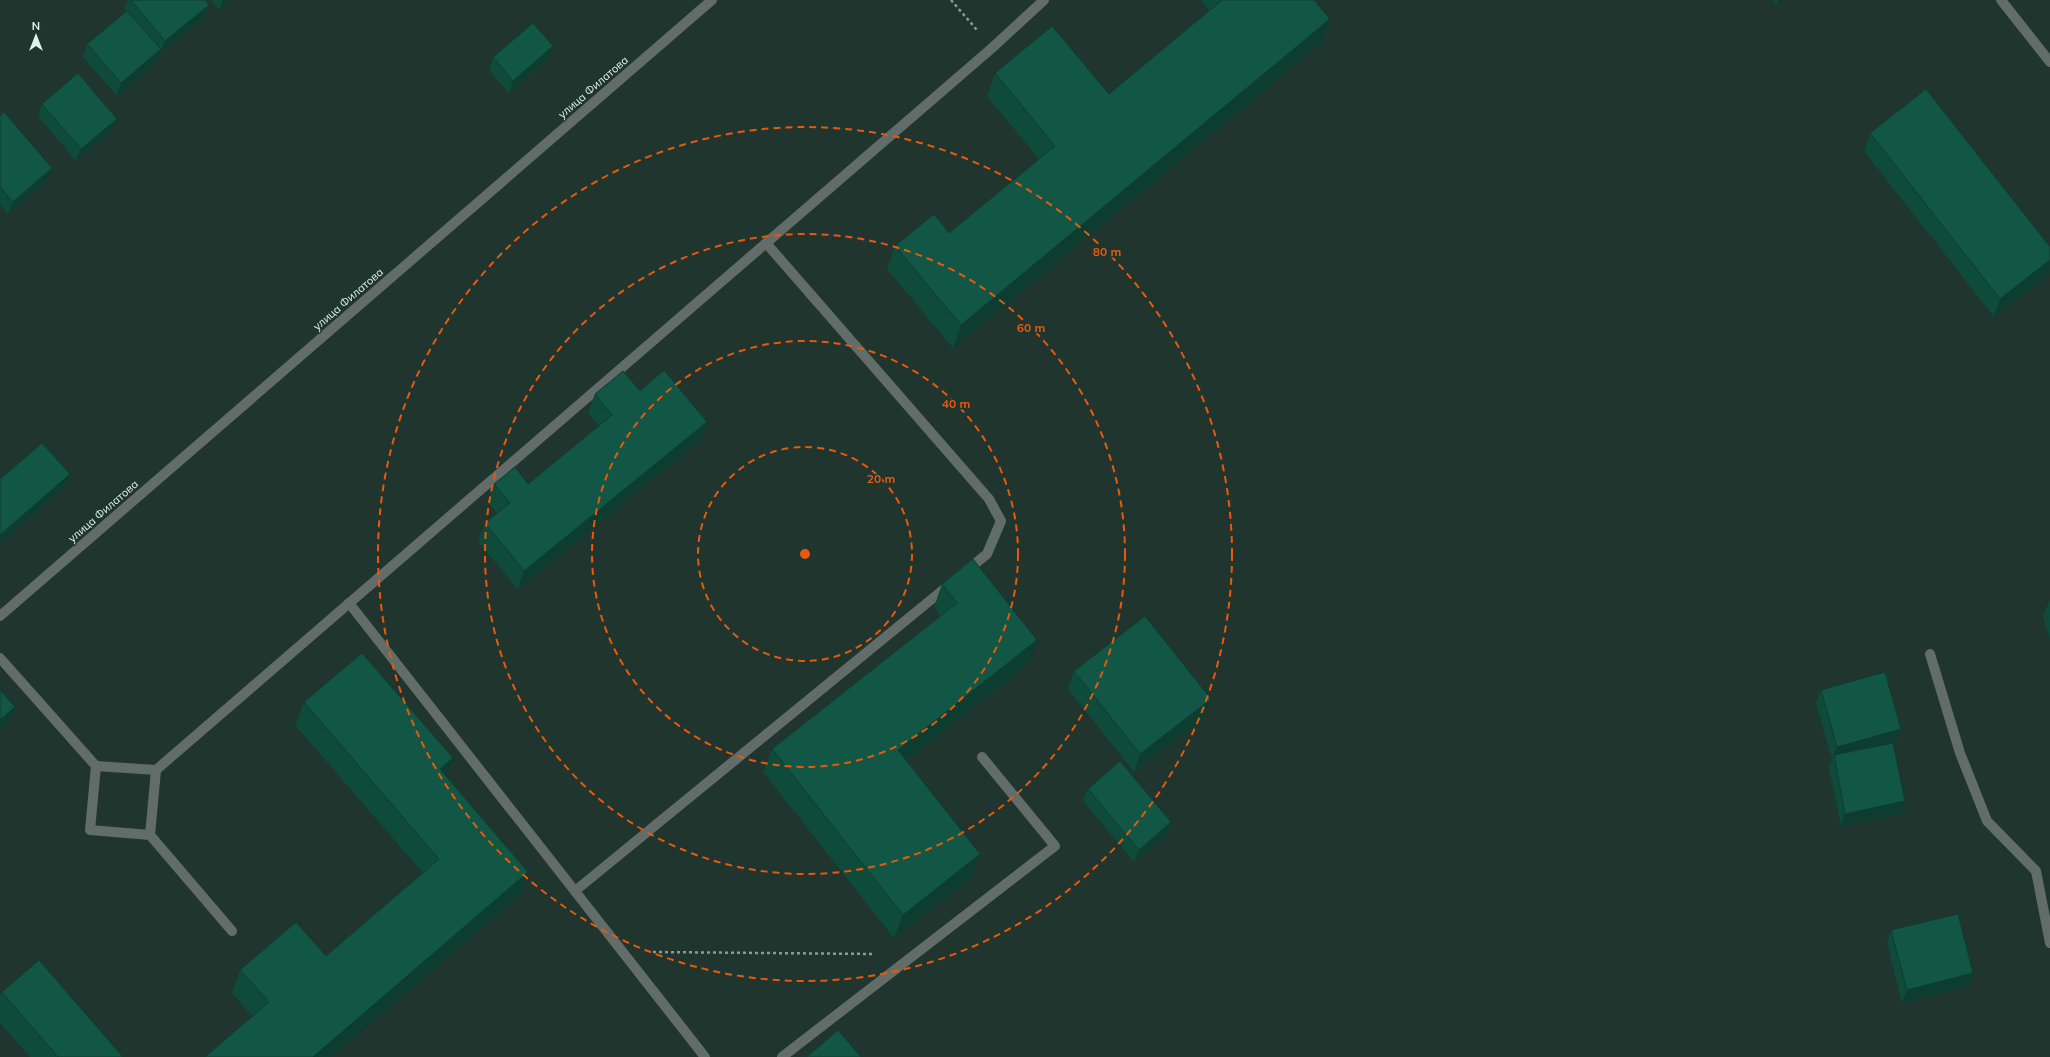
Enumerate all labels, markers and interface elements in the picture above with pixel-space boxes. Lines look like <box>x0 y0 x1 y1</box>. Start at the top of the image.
north arrow <box>16 16 56 56</box>
text: N <box>32 19 40 33</box>
street label: улица Филатова <box>555 53 631 121</box>
text: 80 m <box>1093 244 1121 259</box>
street label: улица Филатова <box>310 265 386 333</box>
text: 60 m <box>1017 320 1045 335</box>
text: 40 m <box>942 396 970 411</box>
text: 20 m <box>867 471 895 486</box>
street label: улица Филатова <box>65 477 141 545</box>
centre of rings <box>798 547 812 561</box>

